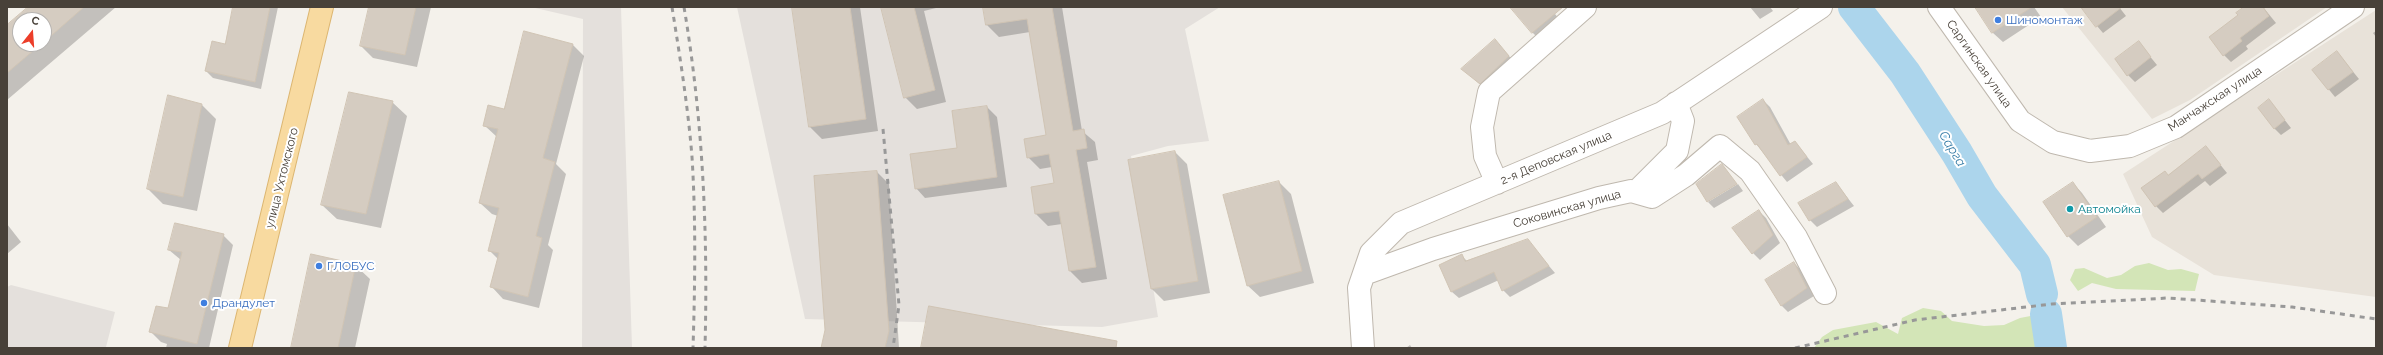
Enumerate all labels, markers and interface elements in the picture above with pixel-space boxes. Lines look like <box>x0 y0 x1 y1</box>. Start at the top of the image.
north arrow <box>12 12 52 52</box>
place label: Шиномонтаж <box>2006 13 2083 27</box>
text: С <box>30 14 41 28</box>
marker: Шиномонтаж <box>1993 15 2003 25</box>
street label: Саргинская улица <box>1943 17 2015 111</box>
street label: Манчажская улица <box>2165 63 2265 135</box>
street label: улица Ухтомского <box>263 126 301 230</box>
street label: 2-я Деповская улица <box>1498 128 1614 188</box>
water label: Сарга <box>1935 128 1969 170</box>
street label: Соковинская улица <box>1511 187 1623 231</box>
place label: Автомойка <box>2078 202 2141 216</box>
marker: Автомойка <box>2065 204 2075 214</box>
place label: ГЛОБУС <box>327 259 374 273</box>
marker: ГЛОБУС <box>314 261 324 271</box>
place label: Драндулет <box>212 296 275 310</box>
marker: Драндулет <box>199 298 209 308</box>

